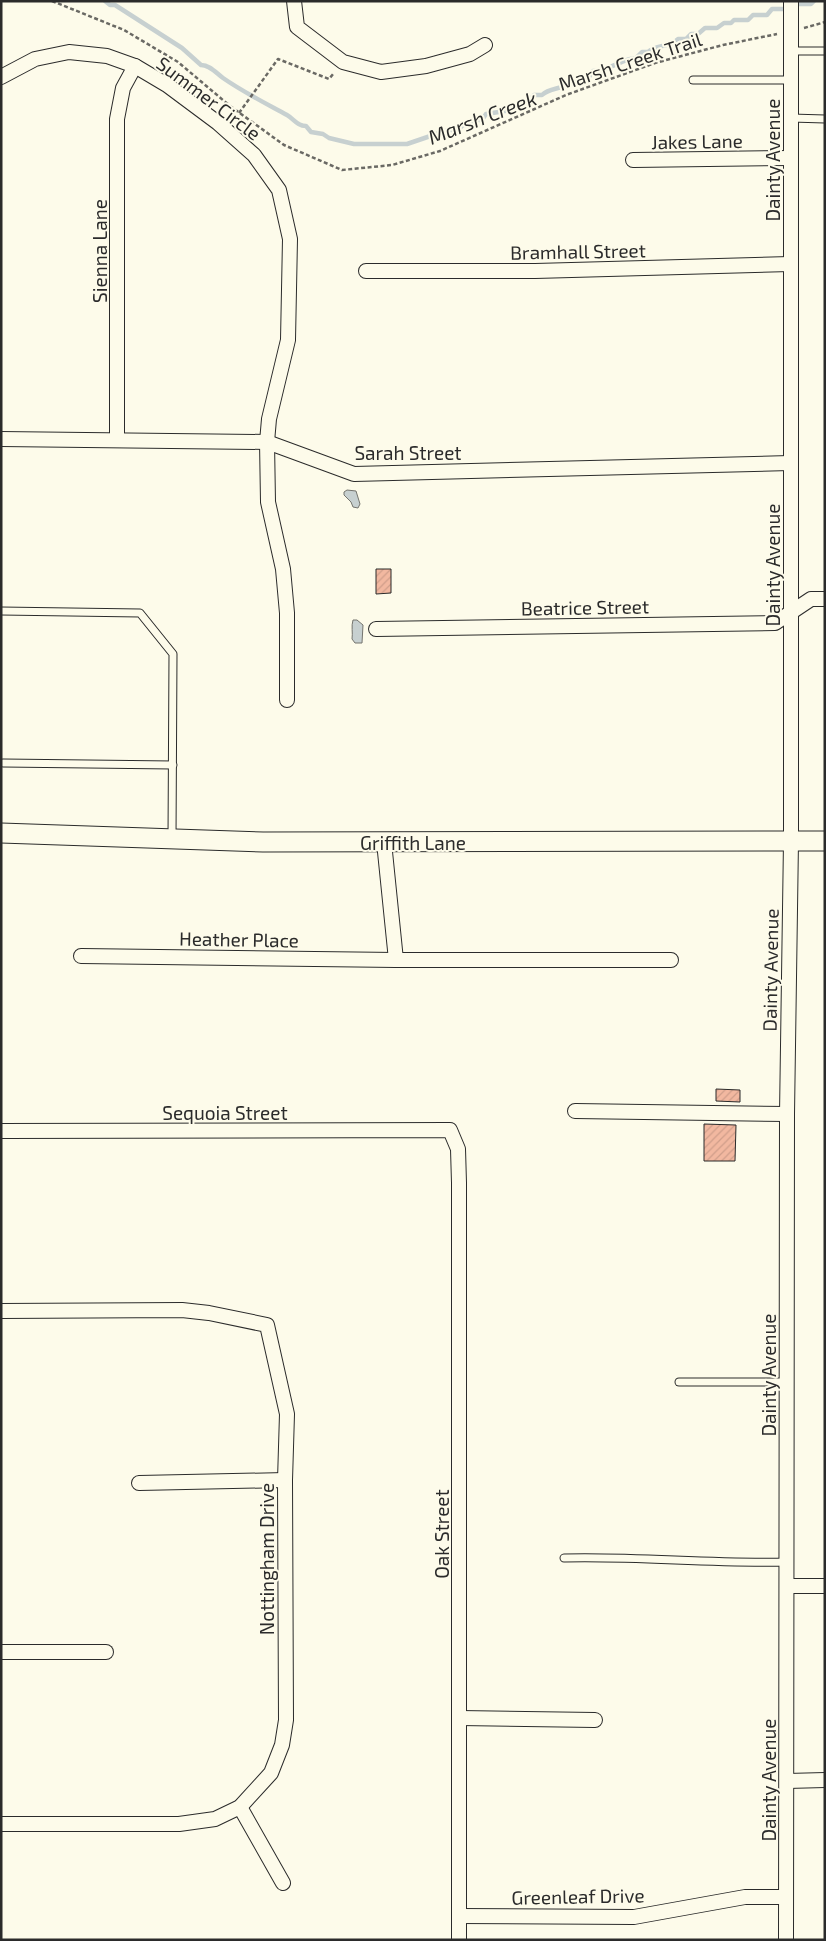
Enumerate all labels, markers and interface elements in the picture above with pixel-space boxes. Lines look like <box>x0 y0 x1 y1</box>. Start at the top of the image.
street label: Marsh Creek Trail <box>555 27 705 95</box>
street label: Summer Circle <box>152 51 266 145</box>
water label: Marsh Creek <box>424 85 540 149</box>
street label: Dainty Avenue <box>761 98 784 222</box>
street label: Jakes Lane <box>651 129 743 153</box>
street label: Sienna Lane <box>88 199 111 303</box>
street label: Bramhall Street <box>510 238 646 264</box>
street label: Sarah Street <box>354 441 462 464</box>
street label: Dainty Avenue <box>761 503 784 627</box>
street label: Beatrice Street <box>521 594 649 620</box>
street label: Griffith Lane <box>360 831 466 854</box>
street label: Dainty Avenue <box>757 908 783 1032</box>
street label: Heather Place <box>179 926 299 952</box>
street label: Sequoia Street <box>162 1101 288 1124</box>
street label: Dainty Avenue <box>757 1313 780 1437</box>
street label: Nottingham Drive <box>255 1483 278 1635</box>
street label: Oak Street <box>430 1489 453 1579</box>
street label: Dainty Avenue <box>757 1718 780 1842</box>
street label: Greenleaf Drive <box>511 1883 645 1909</box>

